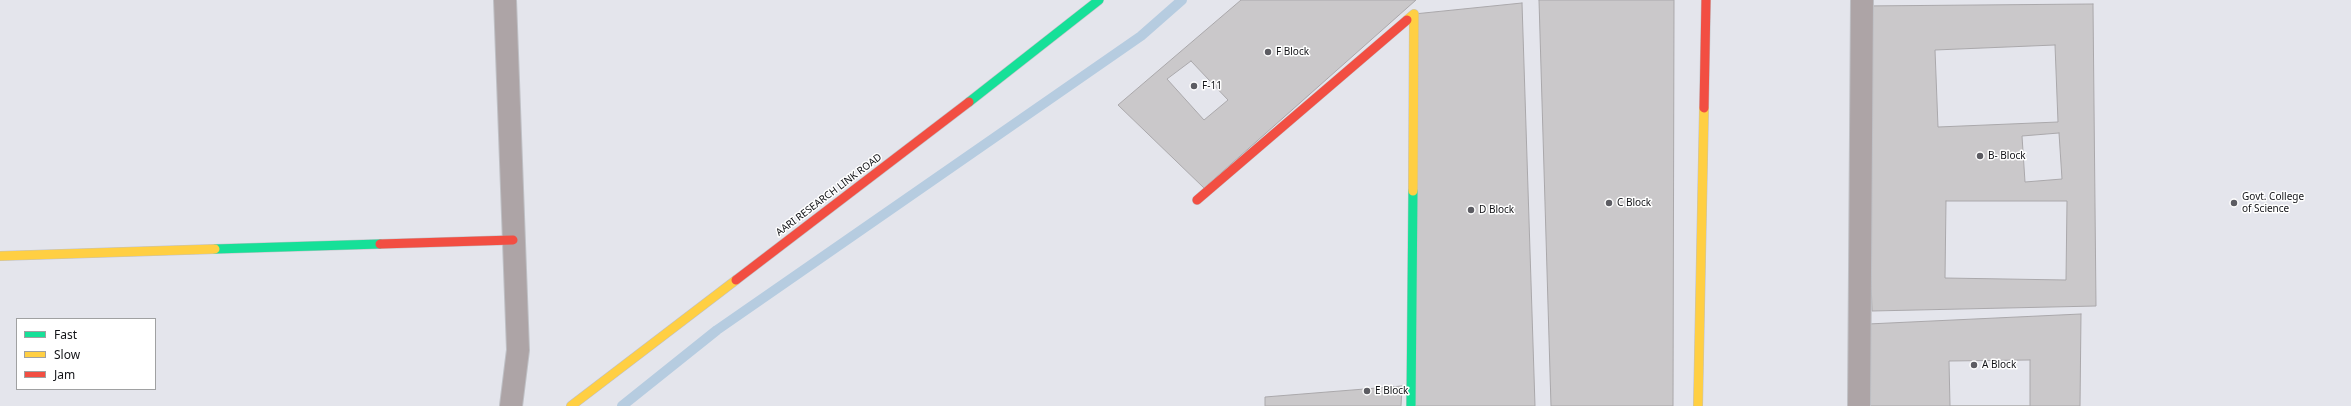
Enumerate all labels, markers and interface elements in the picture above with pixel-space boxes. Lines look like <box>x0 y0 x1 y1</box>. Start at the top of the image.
place label: F Block <box>1276 46 1309 58</box>
marker: F Block <box>1263 47 1273 57</box>
place label: F-11 <box>1202 80 1222 92</box>
marker: F-11 <box>1189 81 1199 91</box>
place label: B- Block <box>1988 150 2026 162</box>
street label: AARI RESEARCH LINK ROAD <box>774 151 884 239</box>
marker: B- Block <box>1975 151 1985 161</box>
place label: Govt. College of Science <box>2242 191 2304 214</box>
place label: C Block <box>1617 197 1651 209</box>
marker: C Block <box>1604 198 1614 208</box>
marker: Govt. College of Science <box>2229 198 2239 208</box>
place label: D Block <box>1479 204 1514 216</box>
marker: D Block <box>1466 205 1476 215</box>
legend <box>16 318 156 390</box>
text: Fast <box>54 326 77 343</box>
text: Slow <box>54 346 80 363</box>
place label: A Block <box>1982 359 2016 371</box>
marker: A Block <box>1969 360 1979 370</box>
text: Jam <box>54 366 75 383</box>
place label: E Block <box>1375 385 1408 397</box>
marker: E Block <box>1362 386 1372 396</box>

